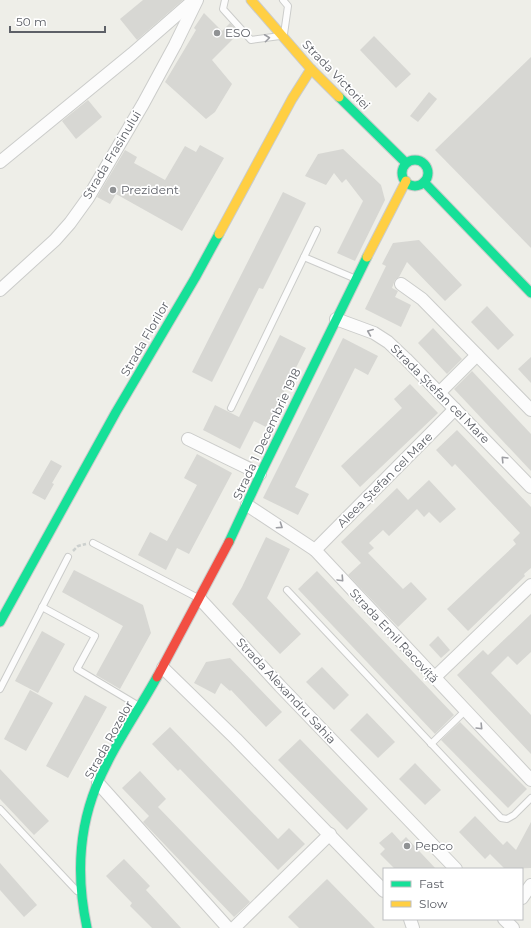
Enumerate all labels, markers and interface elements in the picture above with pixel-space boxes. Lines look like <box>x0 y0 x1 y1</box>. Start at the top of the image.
scale bar <box>10 8 105 34</box>
text: 50 m <box>16 14 47 29</box>
place label: ESO <box>225 25 250 40</box>
marker: ESO <box>212 28 222 38</box>
one-way arrow <box>264 33 270 42</box>
street label: Strada Victoriei <box>299 37 373 113</box>
street label: Strada Frasinului <box>79 108 144 202</box>
place label: Prezident <box>121 182 179 197</box>
marker: Prezident <box>108 185 118 195</box>
street label: Strada Florilor <box>117 299 172 379</box>
one-way arrow <box>366 328 373 336</box>
street label: Strada Ștefan cel Mare <box>388 341 493 446</box>
street label: Strada 1 Decembrie 1918 <box>229 365 304 502</box>
street label: Aleea Ștefan cel Mare <box>334 429 435 530</box>
one-way arrow <box>501 456 509 464</box>
one-way arrow <box>275 521 282 528</box>
one-way arrow <box>337 574 344 582</box>
street label: Strada Emil Racoviță <box>347 585 442 686</box>
street label: Strada Alexandru Sahia <box>233 635 339 747</box>
street label: Strada Rozelor <box>81 698 136 781</box>
one-way arrow <box>475 722 483 730</box>
place label: Pepco <box>415 838 453 853</box>
marker: Pepco <box>402 841 412 851</box>
legend <box>383 868 523 920</box>
text: Fast <box>419 876 444 891</box>
text: Slow <box>419 896 448 911</box>

